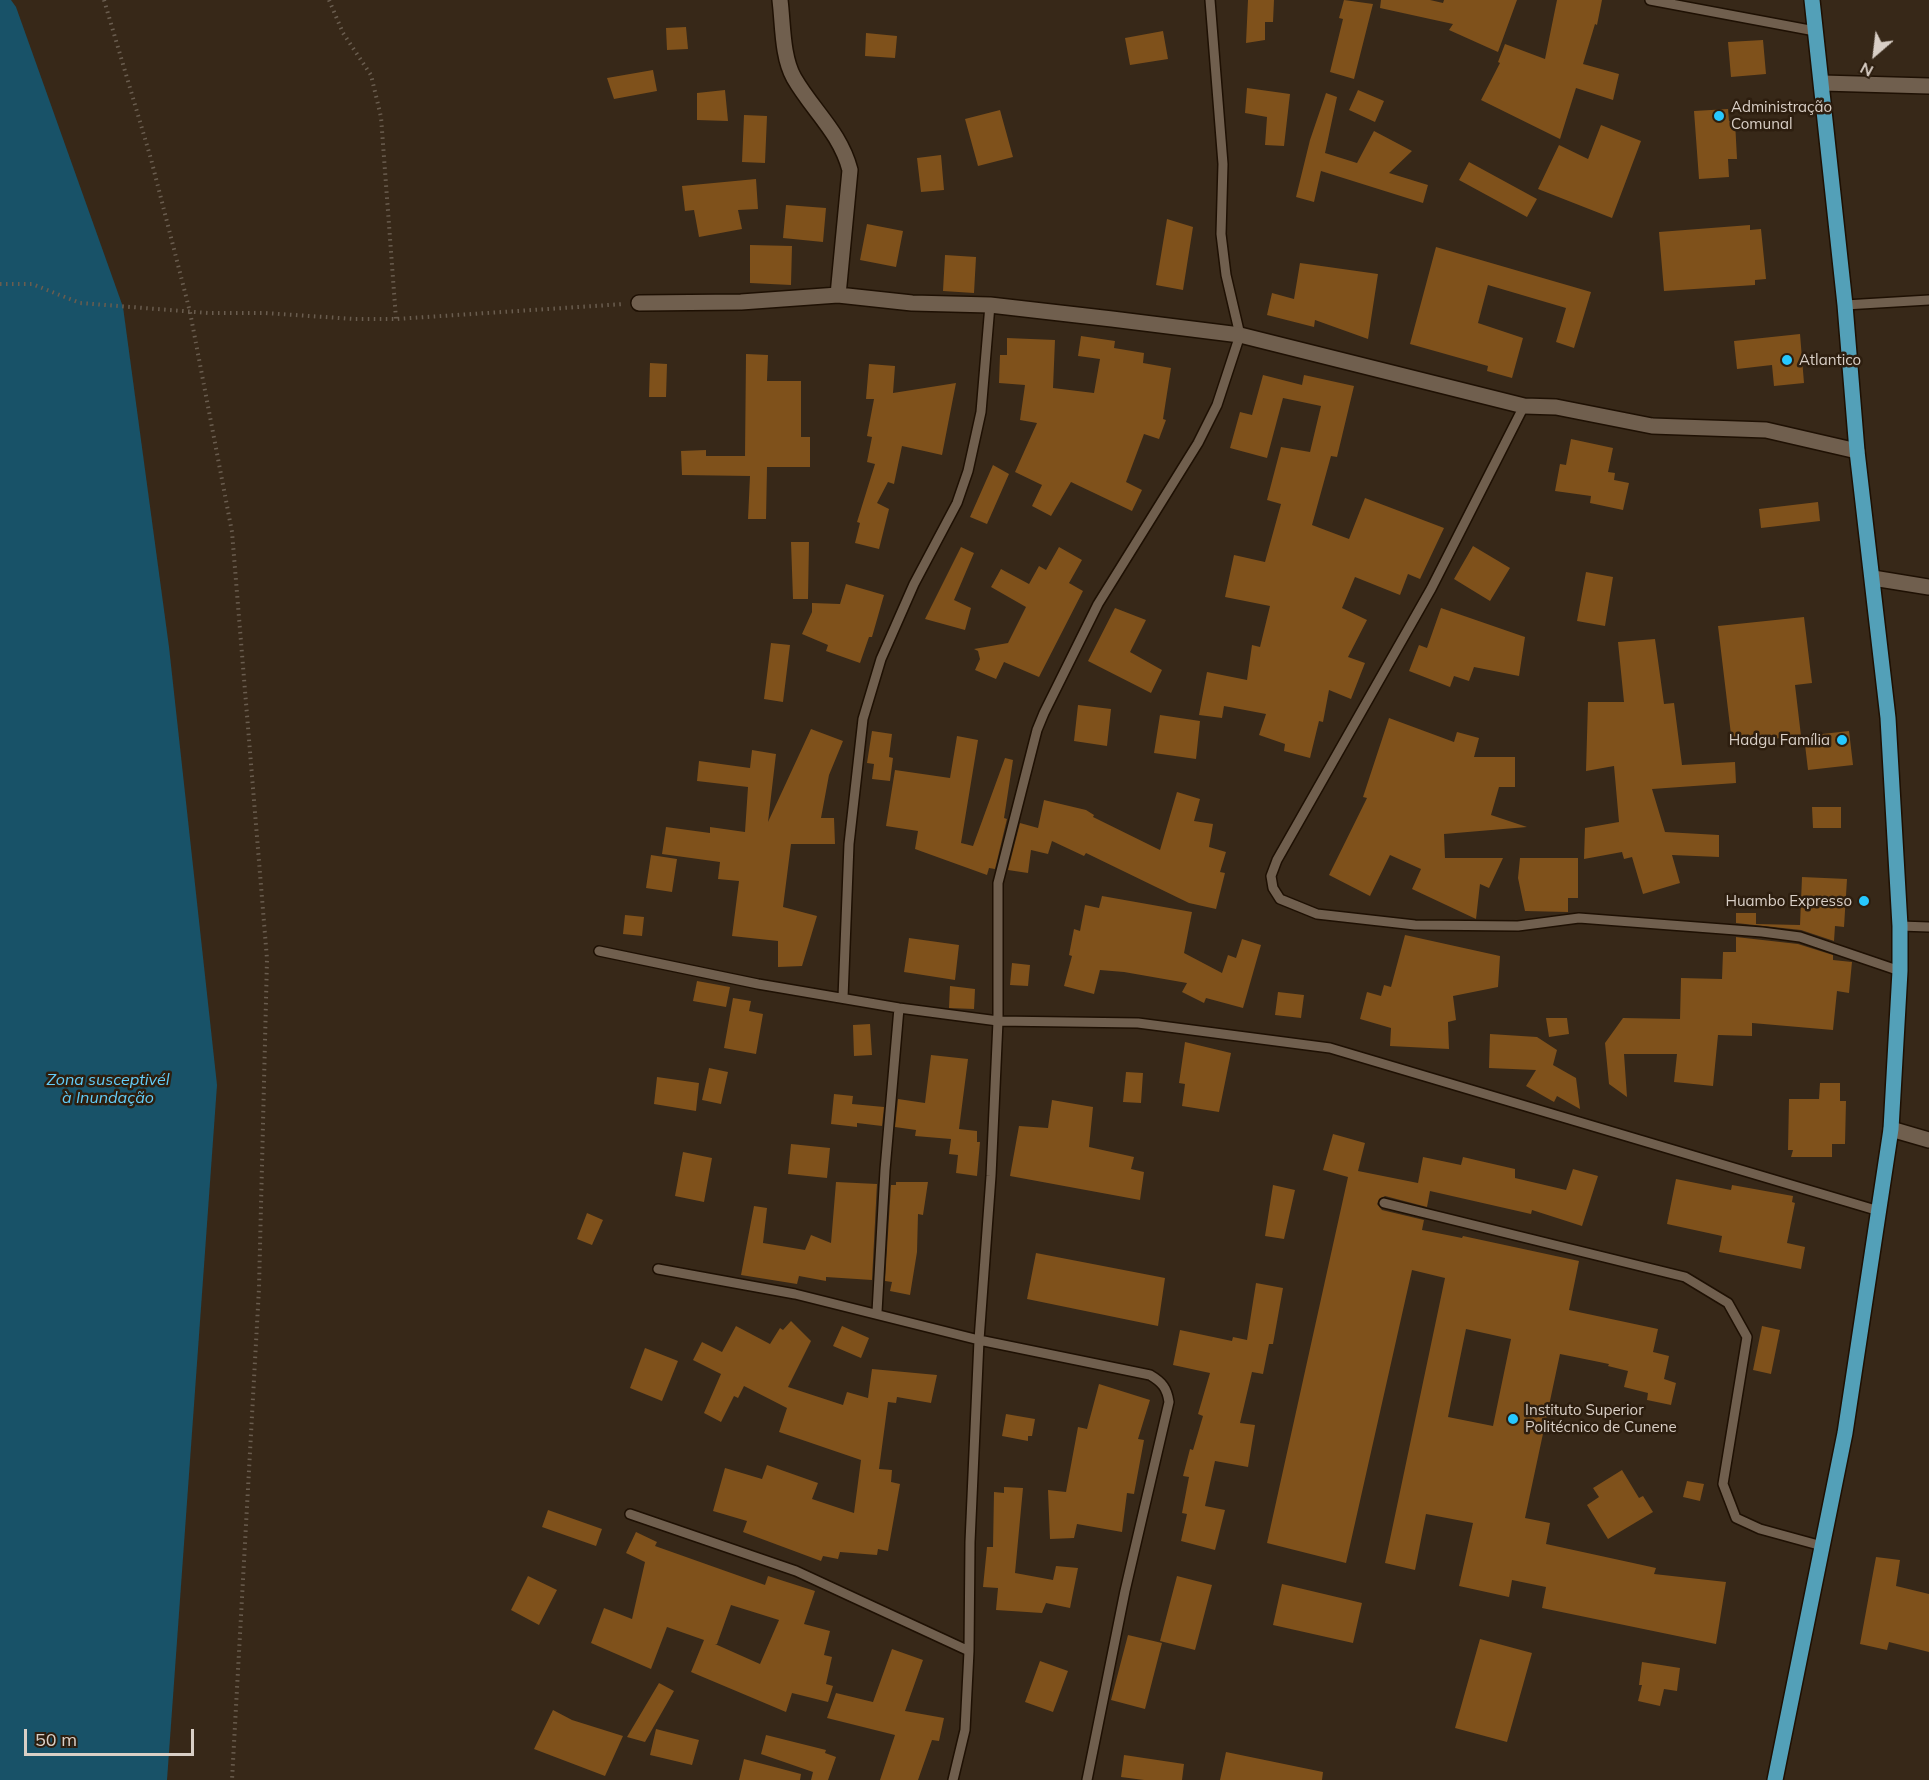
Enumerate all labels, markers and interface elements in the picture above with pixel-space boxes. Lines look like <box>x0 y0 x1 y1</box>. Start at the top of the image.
north arrow <box>1845 24 1905 84</box>
text: N <box>1857 58 1877 82</box>
place label: Administração Comunal <box>1731 98 1832 133</box>
marker: Administração Comunal <box>1712 109 1726 123</box>
place label: Atlantico <box>1799 351 1861 369</box>
marker: Atlantico <box>1780 353 1794 367</box>
place label: Hadgu Família <box>1729 731 1830 749</box>
marker: Hadgu Família <box>1835 733 1849 747</box>
place label: Huambo Expresso <box>1725 892 1852 910</box>
marker: Huambo Expresso <box>1857 894 1871 908</box>
water label: Zona susceptivél à Inundação <box>47 1070 169 1108</box>
place label: Instituto Superior Politécnico de Cunene <box>1525 1401 1677 1436</box>
marker: Instituto Superior Politécnico de Cunene <box>1506 1412 1520 1426</box>
scale bar <box>27 1717 196 1755</box>
text: 50 m <box>35 1728 77 1751</box>

